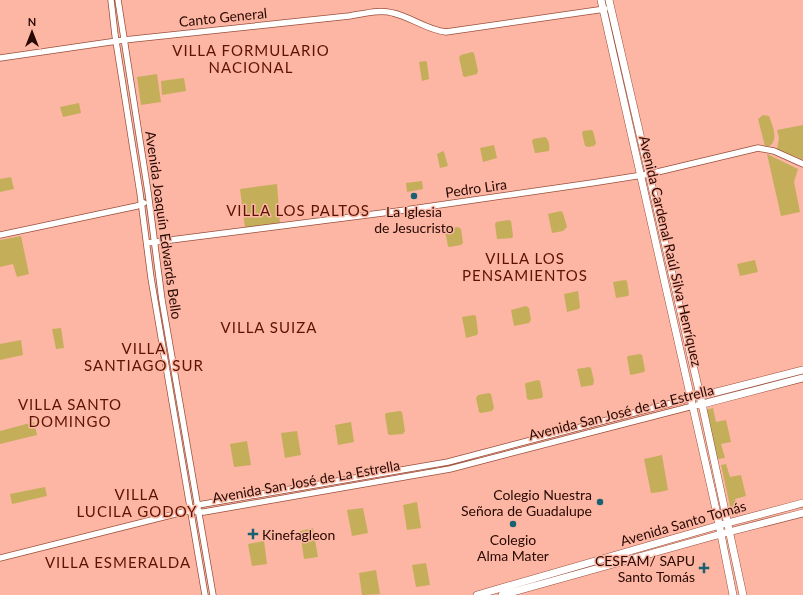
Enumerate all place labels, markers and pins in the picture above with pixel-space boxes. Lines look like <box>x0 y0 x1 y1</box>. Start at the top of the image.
marker: La Iglesia de Jesucristo <box>409 191 419 201</box>
place label: La Iglesia de Jesucristo <box>374 203 454 236</box>
place label: Colegio Nuestra Señora de Guadalupe <box>461 486 592 519</box>
marker: Colegio Nuestra Señora de Guadalupe <box>595 497 605 507</box>
marker: Colegio Alma Mater <box>508 519 518 529</box>
place label: Kinefagleon <box>262 526 335 543</box>
marker: Kinefagleon <box>247 528 259 540</box>
place label: Colegio Alma Mater <box>477 531 549 564</box>
place label: CESFAM/ SAPU Santo Tomás <box>595 552 695 585</box>
marker: CESFAM/ SAPU Santo Tomás <box>698 562 710 574</box>

